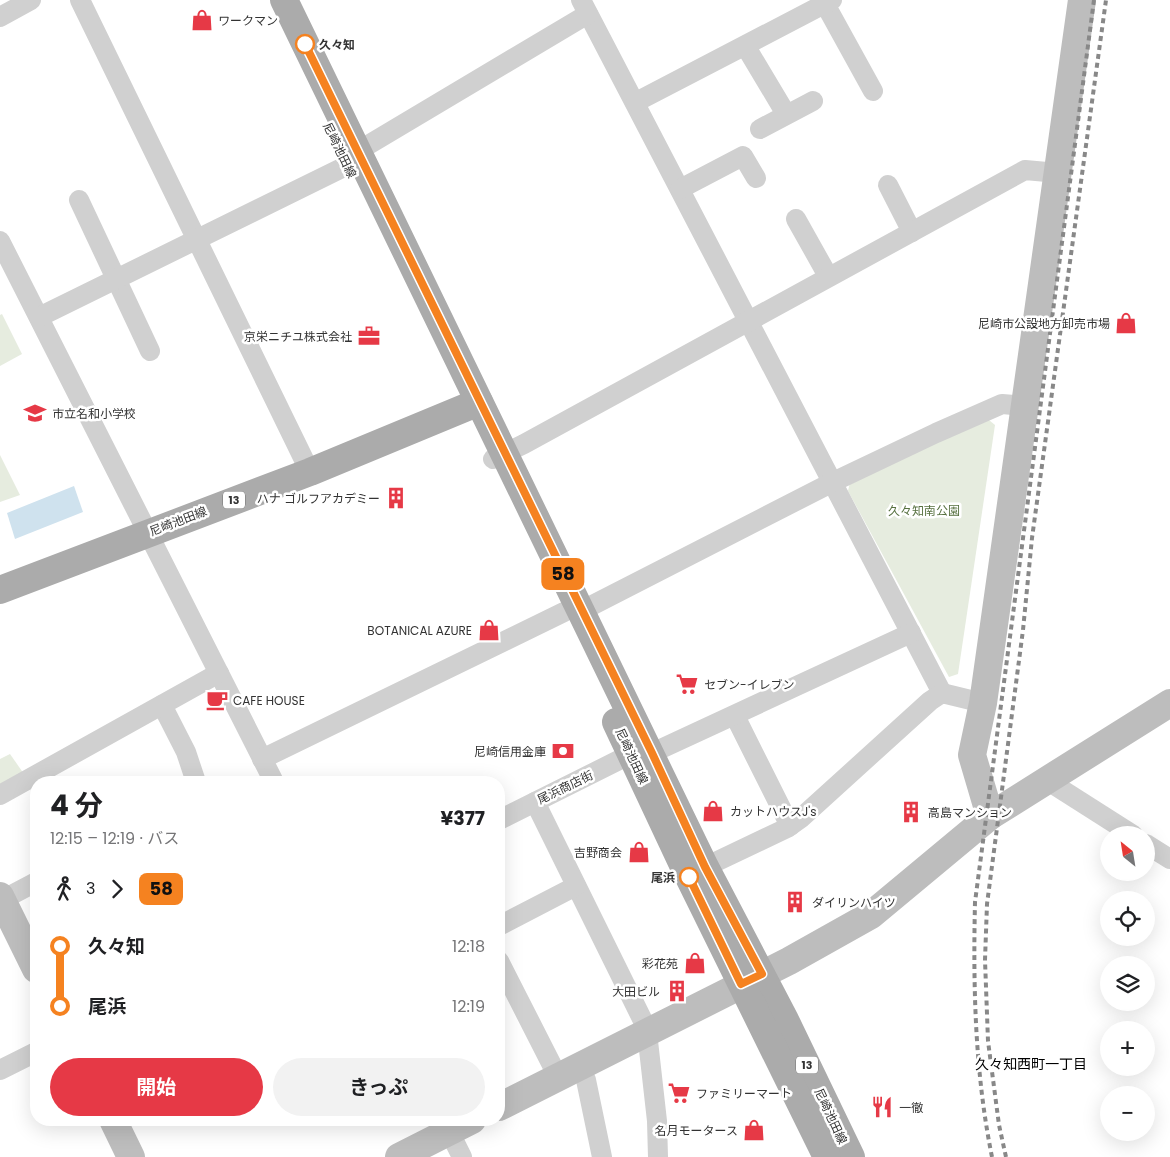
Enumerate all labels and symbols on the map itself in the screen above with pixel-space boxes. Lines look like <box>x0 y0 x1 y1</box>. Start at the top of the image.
shop icon: ワークマン <box>189 7 215 33</box>
place label: ワークマン <box>218 12 278 29</box>
marker: 久々知 <box>295 34 315 54</box>
place label: 久々知 <box>319 36 355 53</box>
street label: 尼崎池田線 <box>319 119 361 181</box>
shop icon: 尼崎市公設地方卸売市場 <box>1113 310 1139 336</box>
place label: 尼崎市公設地方卸売市場 <box>978 315 1110 332</box>
office icon: 京栄ニチユ株式会社 <box>356 323 382 349</box>
place label: 京栄ニチユ株式会社 <box>244 328 352 345</box>
school or university icon: 市立名和小学校 <box>22 400 48 426</box>
place label: 市立名和小学校 <box>52 405 136 422</box>
building icon: ハナ ゴルフアカデミー <box>383 485 409 511</box>
place label: ハナ ゴルフアカデミー <box>257 490 380 507</box>
road number: 13 <box>223 492 245 508</box>
street label: 尼崎池田線 <box>147 502 209 540</box>
park label: 久々知南公園 <box>888 502 960 519</box>
line badge: 58 <box>540 558 586 590</box>
shop icon: BOTANICAL AZURE <box>476 617 502 643</box>
place label: BOTANICAL AZURE <box>367 622 472 639</box>
supermarket icon: セブン-イレブン <box>674 671 700 697</box>
place label: セブン-イレブン <box>704 676 795 693</box>
cafe icon: CAFE HOUSE <box>204 687 230 713</box>
place label: CAFE HOUSE <box>233 692 305 709</box>
street label: 尼崎池田線 <box>612 725 652 787</box>
bank icon: 尼崎信用金庫 <box>550 738 576 764</box>
place label: 尼崎信用金庫 <box>474 743 546 760</box>
street label: 尾浜商店街 <box>534 766 596 808</box>
shop icon: カットハウスJ's <box>700 798 726 824</box>
building icon: 高島マンション <box>898 799 924 825</box>
place label: カットハウスJ's <box>730 803 817 820</box>
place label: 高島マンション <box>928 804 1012 821</box>
north arrow <box>1100 826 1155 881</box>
shop icon: 吉野商会 <box>626 839 652 865</box>
place label: 吉野商会 <box>574 844 622 861</box>
marker: 尾浜 <box>679 867 699 887</box>
place label: 尾浜 <box>651 869 675 886</box>
building icon: ダイリンハイツ <box>782 889 808 915</box>
place label: ダイリンハイツ <box>812 894 896 911</box>
shop icon: 彩花苑 <box>682 950 708 976</box>
place label: 彩花苑 <box>642 955 678 972</box>
building icon: 大田ビル <box>664 978 690 1004</box>
place label: 大田ビル <box>612 983 660 1000</box>
district label: 久々知西町一丁目 <box>975 1054 1087 1074</box>
road number: 13 <box>796 1056 818 1074</box>
supermarket icon: ファミリーマート <box>666 1080 692 1106</box>
place label: ファミリーマート <box>696 1085 792 1102</box>
street label: 尼崎池田線 <box>811 1085 851 1147</box>
restaurant icon: 一徹 <box>869 1094 895 1120</box>
place label: 一徹 <box>899 1099 924 1116</box>
shop icon: 名月モータース <box>741 1117 767 1143</box>
place label: 名月モータース <box>655 1122 738 1139</box>

